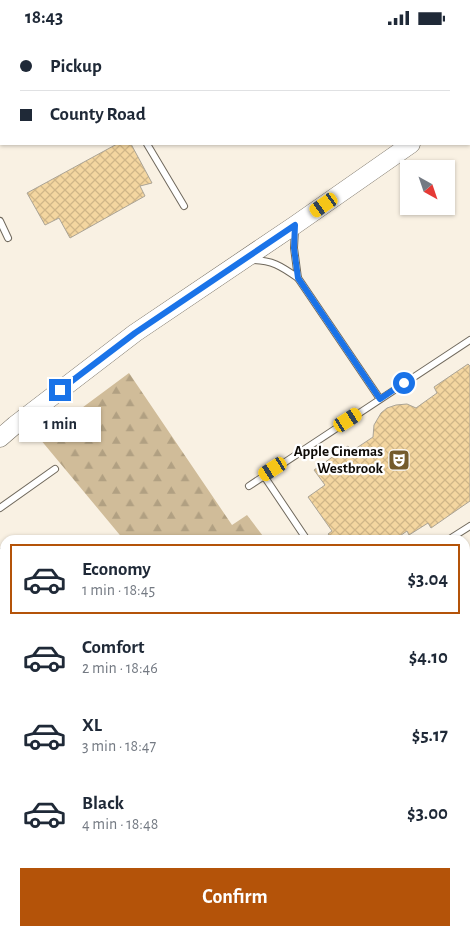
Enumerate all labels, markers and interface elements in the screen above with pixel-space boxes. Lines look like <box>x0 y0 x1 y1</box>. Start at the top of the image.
text: 18:43 <box>25 8 63 27</box>
text: Pickup <box>50 57 102 76</box>
text: County Road <box>50 105 146 124</box>
north arrow <box>400 160 455 215</box>
map controls <box>400 160 455 215</box>
car <box>307 190 340 220</box>
route start <box>393 372 415 394</box>
route end <box>49 379 71 401</box>
car <box>331 406 364 434</box>
callout: 1 min <box>19 407 101 443</box>
text: 1 min <box>43 416 77 432</box>
place label: Apple Cinemas Westbrook <box>294 444 384 476</box>
theatre icon: Apple Cinemas Westbrook <box>387 448 411 472</box>
car <box>256 455 289 483</box>
icon: car <box>22 557 67 602</box>
text: Economy <box>82 560 151 579</box>
text: $3.04 <box>407 570 448 589</box>
text: 1 min · 18:45 <box>82 582 155 598</box>
icon: car <box>22 635 67 680</box>
text: Comfort <box>82 638 144 657</box>
text: $4.10 <box>409 648 448 667</box>
text: 2 min · 18:46 <box>82 660 158 676</box>
icon: car <box>22 713 67 758</box>
text: XL <box>82 716 102 735</box>
text: $5.17 <box>412 726 448 745</box>
text: 3 min · 18:47 <box>82 738 156 754</box>
icon: car <box>22 791 67 836</box>
text: Black <box>82 794 124 813</box>
text: $3.00 <box>407 804 448 823</box>
text: 4 min · 18:48 <box>82 816 158 832</box>
button: Confirm <box>20 868 450 926</box>

